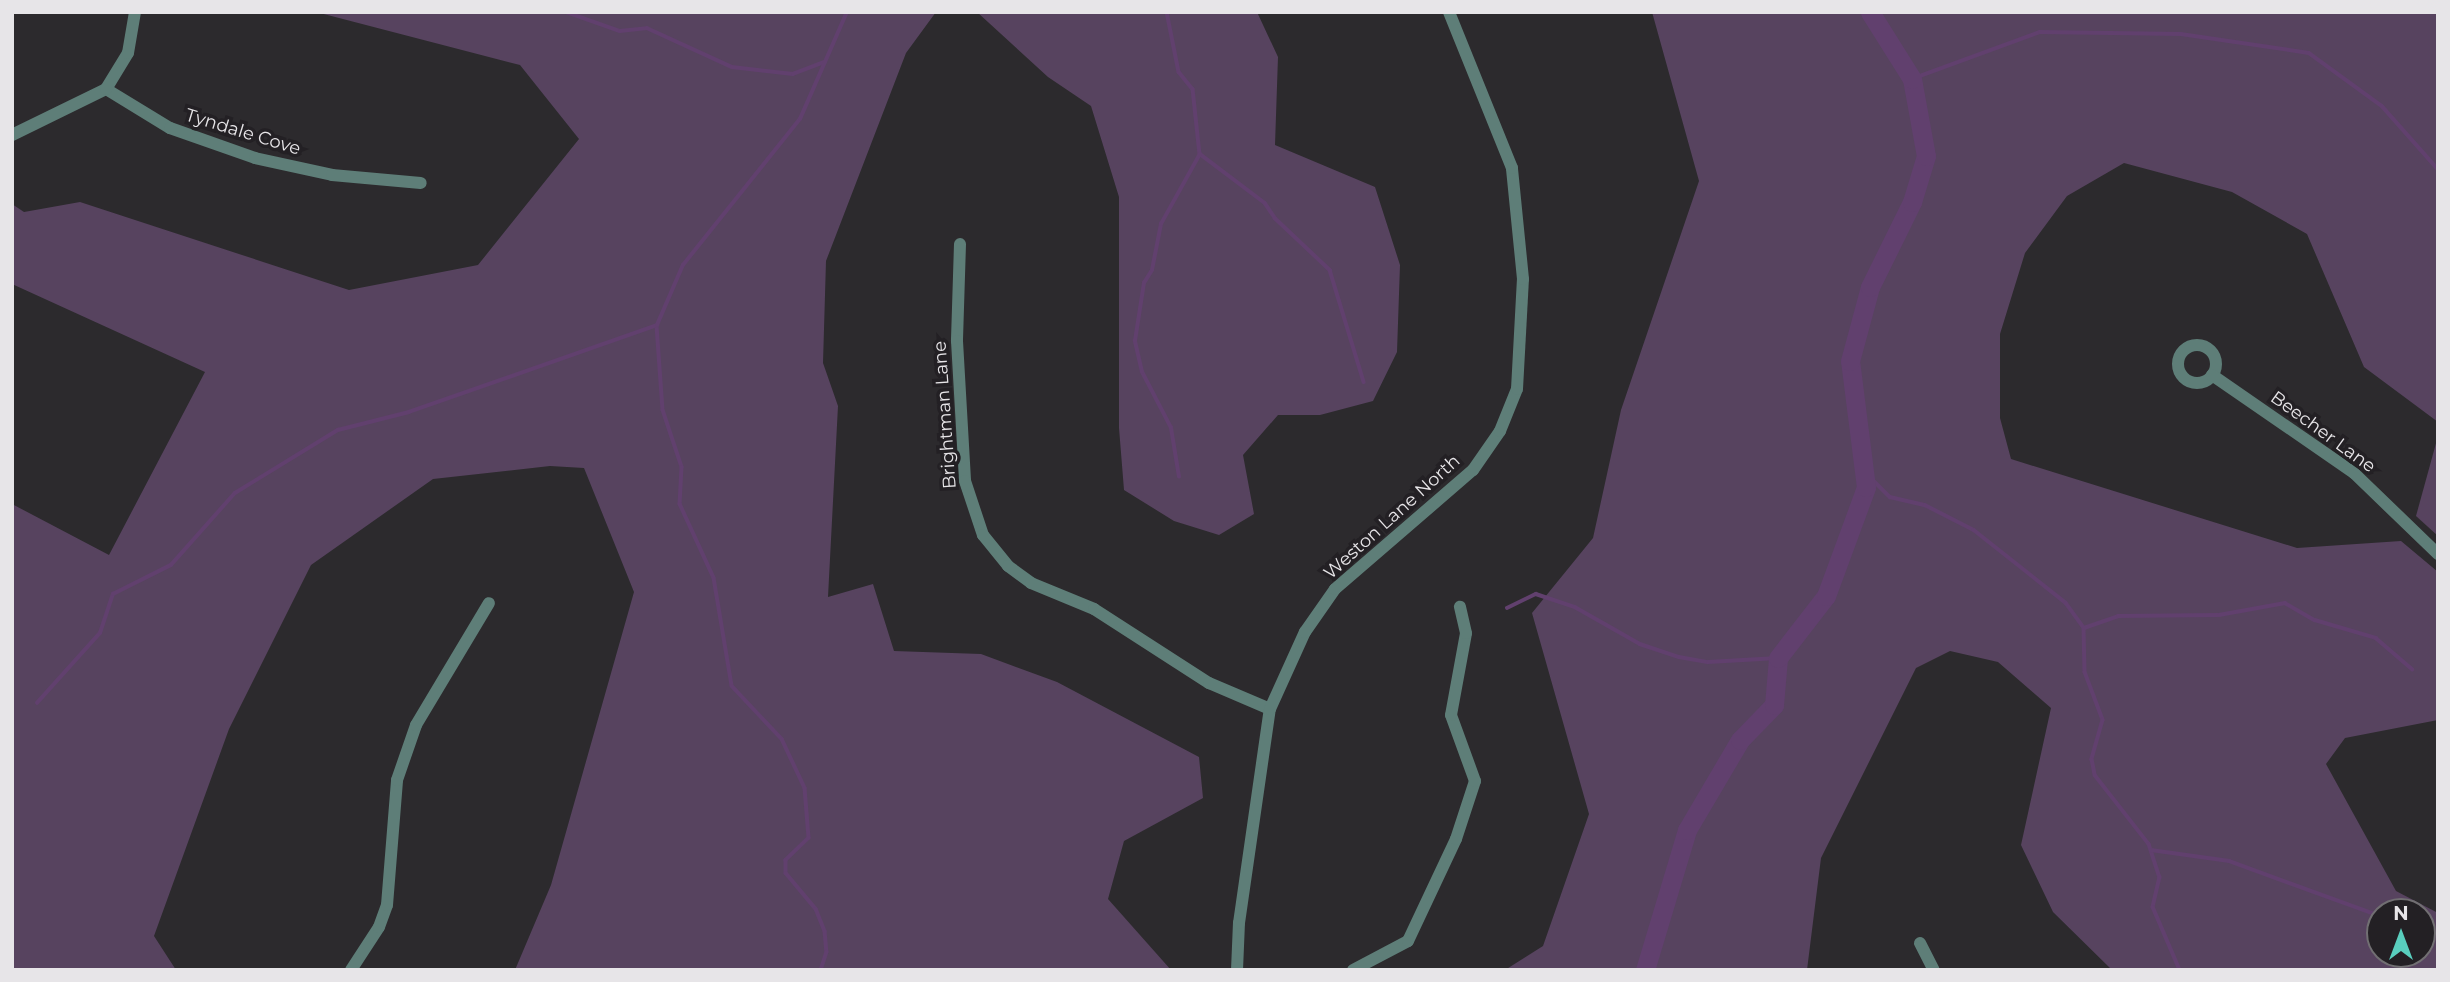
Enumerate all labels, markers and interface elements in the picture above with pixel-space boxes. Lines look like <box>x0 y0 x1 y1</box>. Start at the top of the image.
street label: Tyndale Cove <box>183 104 303 160</box>
street label: Brightman Lane <box>929 340 961 490</box>
street label: Beecher Lane <box>2266 387 2380 477</box>
street label: Weston Lane North <box>1320 450 1464 584</box>
north arrow <box>2366 898 2436 968</box>
text: N <box>2393 902 2409 925</box>

